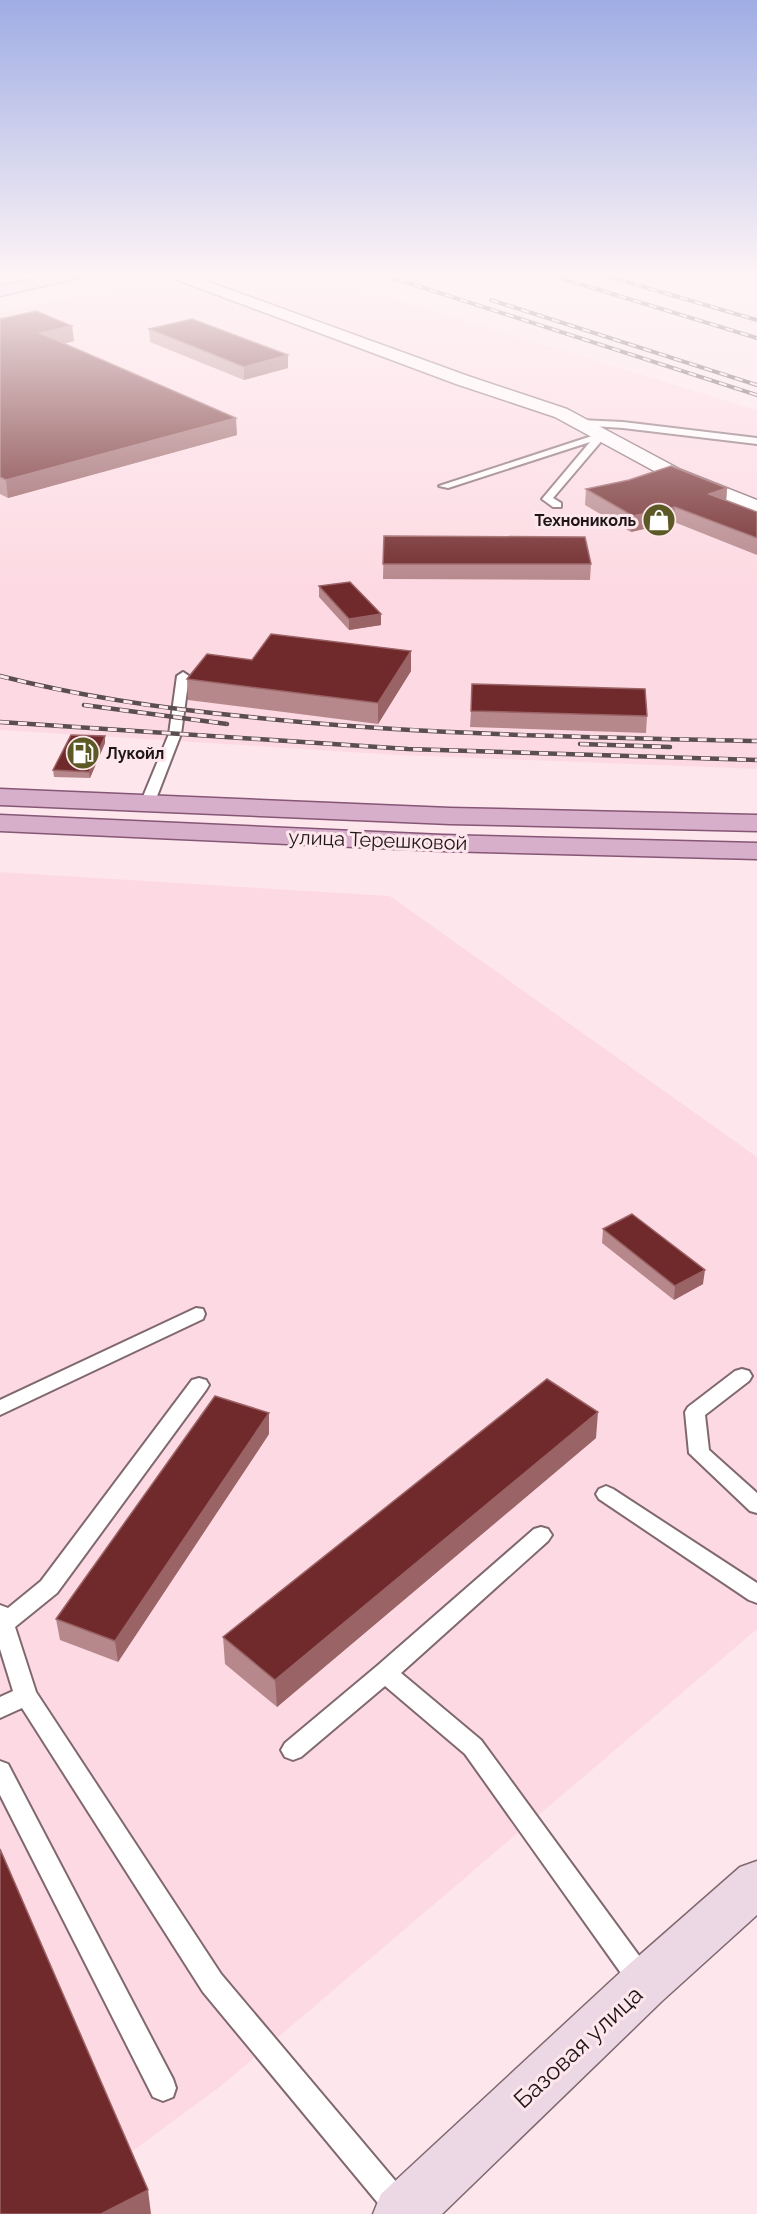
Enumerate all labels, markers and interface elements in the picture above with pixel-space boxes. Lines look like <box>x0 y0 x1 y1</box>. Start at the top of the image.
shop icon: Технониколь <box>641 502 677 538</box>
place label: Технониколь <box>534 511 636 530</box>
fuel station icon: Лукойл <box>65 735 101 771</box>
place label: Лукойл <box>106 744 164 763</box>
street label: улица Терешковой <box>288 825 468 855</box>
street label: Базовая улица <box>507 1980 649 2114</box>

